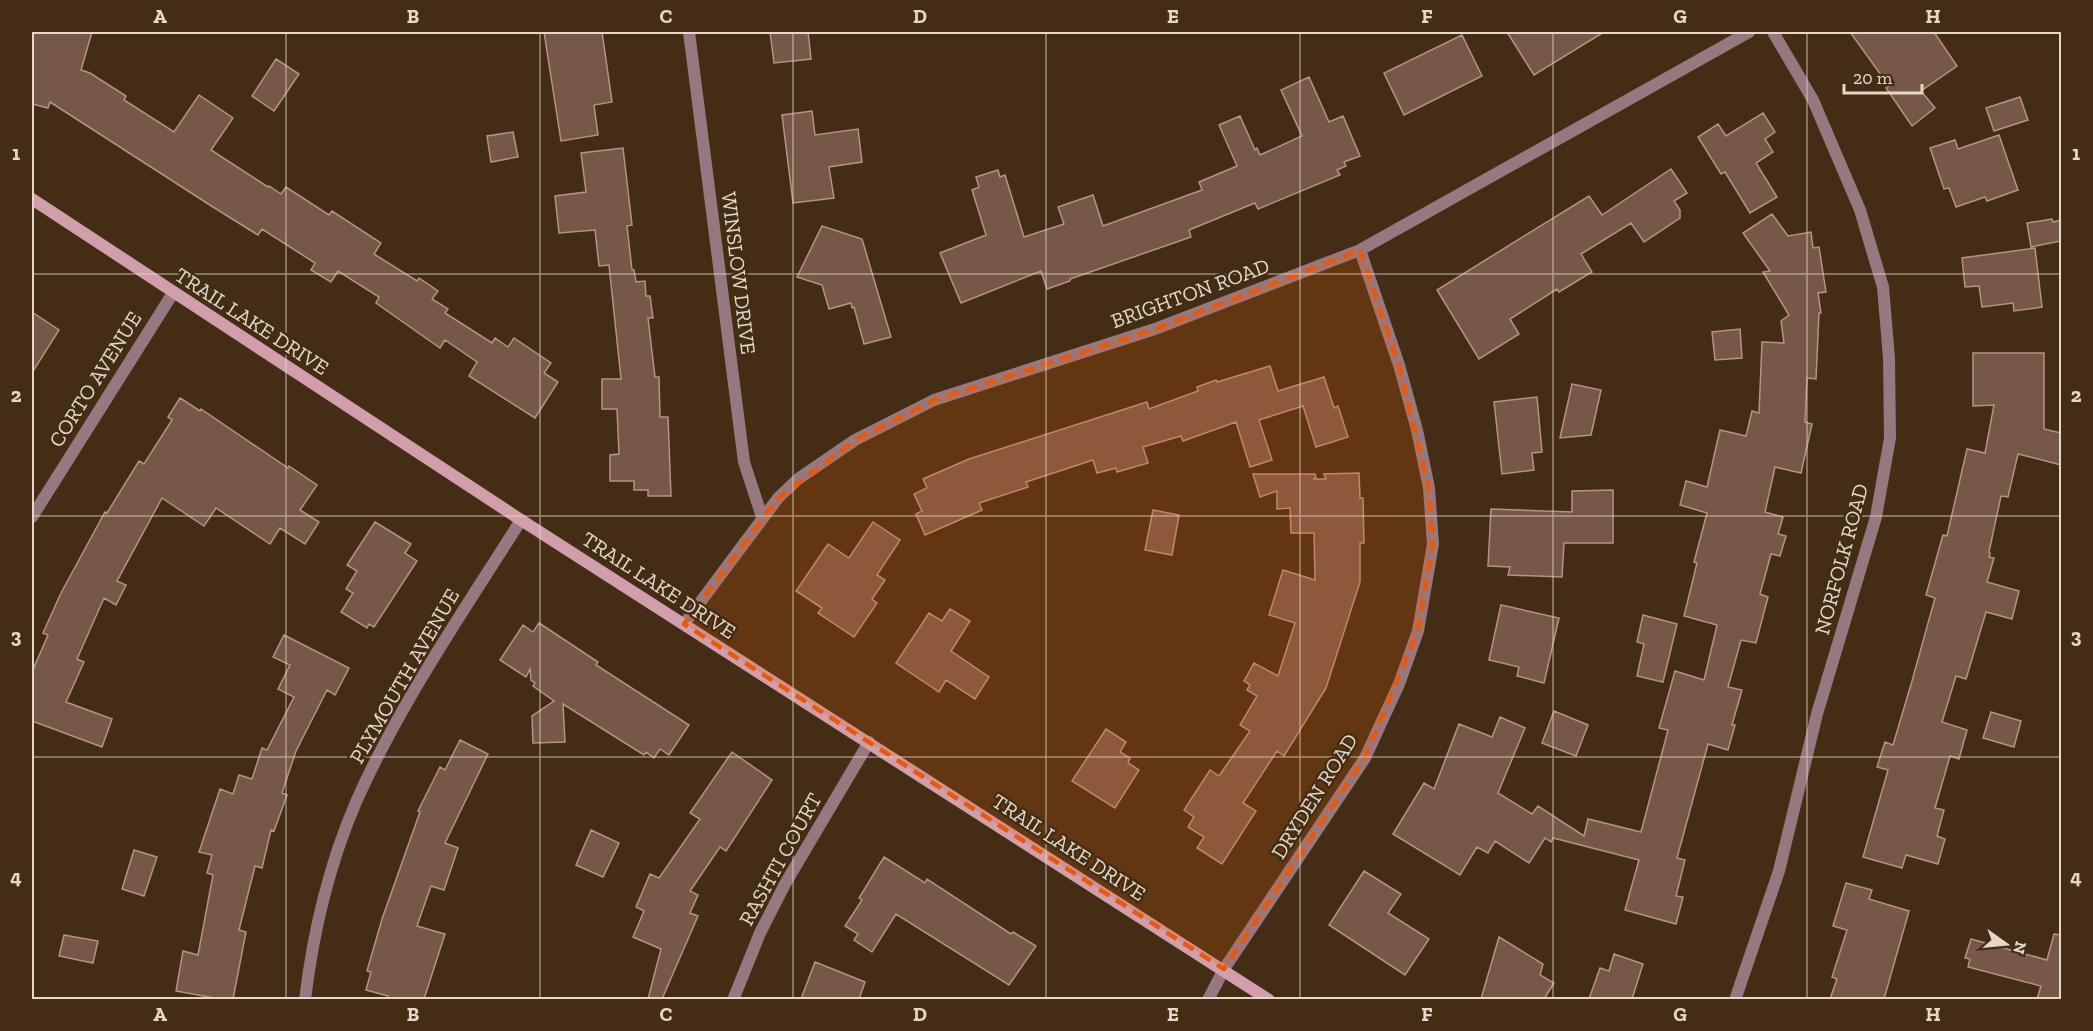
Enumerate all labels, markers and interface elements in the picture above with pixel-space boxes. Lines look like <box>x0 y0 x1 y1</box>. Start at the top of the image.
text: A <box>153 4 167 28</box>
text: B <box>407 4 419 28</box>
text: C <box>660 4 673 28</box>
text: D <box>913 4 927 28</box>
text: E <box>1167 4 1179 28</box>
text: F <box>1421 4 1433 28</box>
text: G <box>1673 4 1687 28</box>
text: H <box>1925 4 1941 28</box>
scale bar <box>1844 57 1922 95</box>
text: 20 m <box>1853 67 1893 89</box>
text: 1 <box>12 141 20 165</box>
text: 1 <box>2072 141 2080 165</box>
street label: WINSLOW DRIVE <box>717 190 761 356</box>
street label: BRIGHTON ROAD <box>1107 253 1273 333</box>
street label: TRAIL LAKE DRIVE <box>171 262 333 380</box>
street label: CORTO AVENUE <box>43 307 147 451</box>
text: 2 <box>11 383 22 407</box>
text: 2 <box>2071 383 2082 407</box>
street label: NORFOLK ROAD <box>1809 481 1873 637</box>
street label: TRAIL LAKE DRIVE <box>578 526 740 644</box>
street label: PLYMOUTH AVENUE <box>344 584 464 768</box>
text: 3 <box>11 624 22 648</box>
text: 3 <box>2071 624 2082 648</box>
street label: DRYDEN ROAD <box>1266 729 1362 863</box>
street label: RASHTI COURT <box>733 788 827 930</box>
street label: TRAIL LAKE DRIVE <box>988 788 1150 906</box>
text: 4 <box>10 865 22 889</box>
text: 4 <box>2070 865 2082 889</box>
north arrow <box>1976 914 2036 974</box>
text: N <box>2009 939 2031 956</box>
text: A <box>153 1002 167 1026</box>
text: B <box>407 1002 419 1026</box>
text: C <box>660 1002 673 1026</box>
text: D <box>913 1002 927 1026</box>
text: E <box>1167 1002 1179 1026</box>
text: F <box>1421 1002 1433 1026</box>
text: G <box>1673 1002 1687 1026</box>
text: H <box>1925 1002 1941 1026</box>

